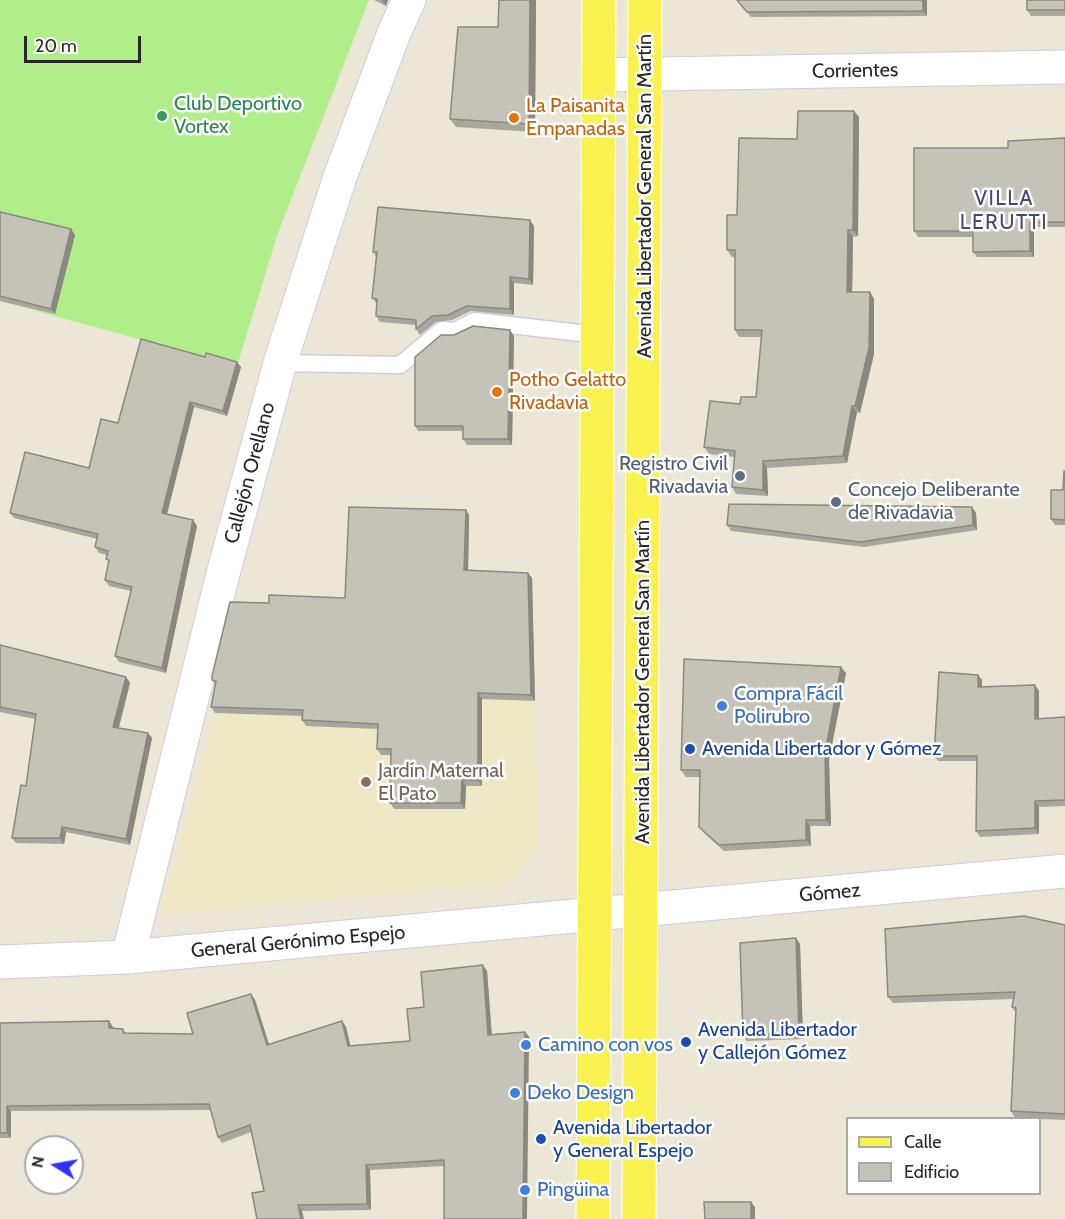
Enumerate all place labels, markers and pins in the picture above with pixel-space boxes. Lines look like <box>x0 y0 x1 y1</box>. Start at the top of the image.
place label: Club Deportivo Vortex <box>174 92 302 139</box>
place label: La Paisanita Empanadas <box>526 94 625 141</box>
marker: Club Deportivo Vortex <box>155 109 169 123</box>
marker: La Paisanita Empanadas <box>507 111 521 125</box>
place label: Potho Gelatto Rivadavia <box>509 368 626 415</box>
marker: Potho Gelatto Rivadavia <box>490 385 504 399</box>
place label: Registro Civil Rivadavia <box>619 452 728 499</box>
marker: Registro Civil Rivadavia <box>733 469 747 483</box>
place label: Concejo Deliberante de Rivadavia <box>848 478 1020 525</box>
marker: Concejo Deliberante de Rivadavia <box>829 495 843 509</box>
place label: Compra Fácil Polirubro <box>734 682 843 729</box>
marker: Compra Fácil Polirubro <box>715 699 729 713</box>
place label: Avenida Libertador y Gómez <box>702 737 941 761</box>
marker: Avenida Libertador y Gómez <box>683 742 697 756</box>
place label: Jardín Maternal El Pato <box>378 759 504 806</box>
marker: Jardín Maternal El Pato <box>359 775 373 789</box>
place label: Avenida Libertador y Callejón Gómez <box>698 1018 857 1065</box>
place label: Camino con vos <box>538 1033 673 1057</box>
marker: Avenida Libertador y Callejón Gómez <box>679 1035 693 1049</box>
marker: Camino con vos <box>519 1038 533 1052</box>
place label: Deko Design <box>527 1081 634 1105</box>
marker: Deko Design <box>508 1086 522 1100</box>
place label: Avenida Libertador y General Espejo <box>553 1116 712 1163</box>
marker: Avenida Libertador y General Espejo <box>534 1132 548 1146</box>
place label: Pingüina <box>537 1178 609 1202</box>
marker: Pingüina <box>518 1183 532 1197</box>

